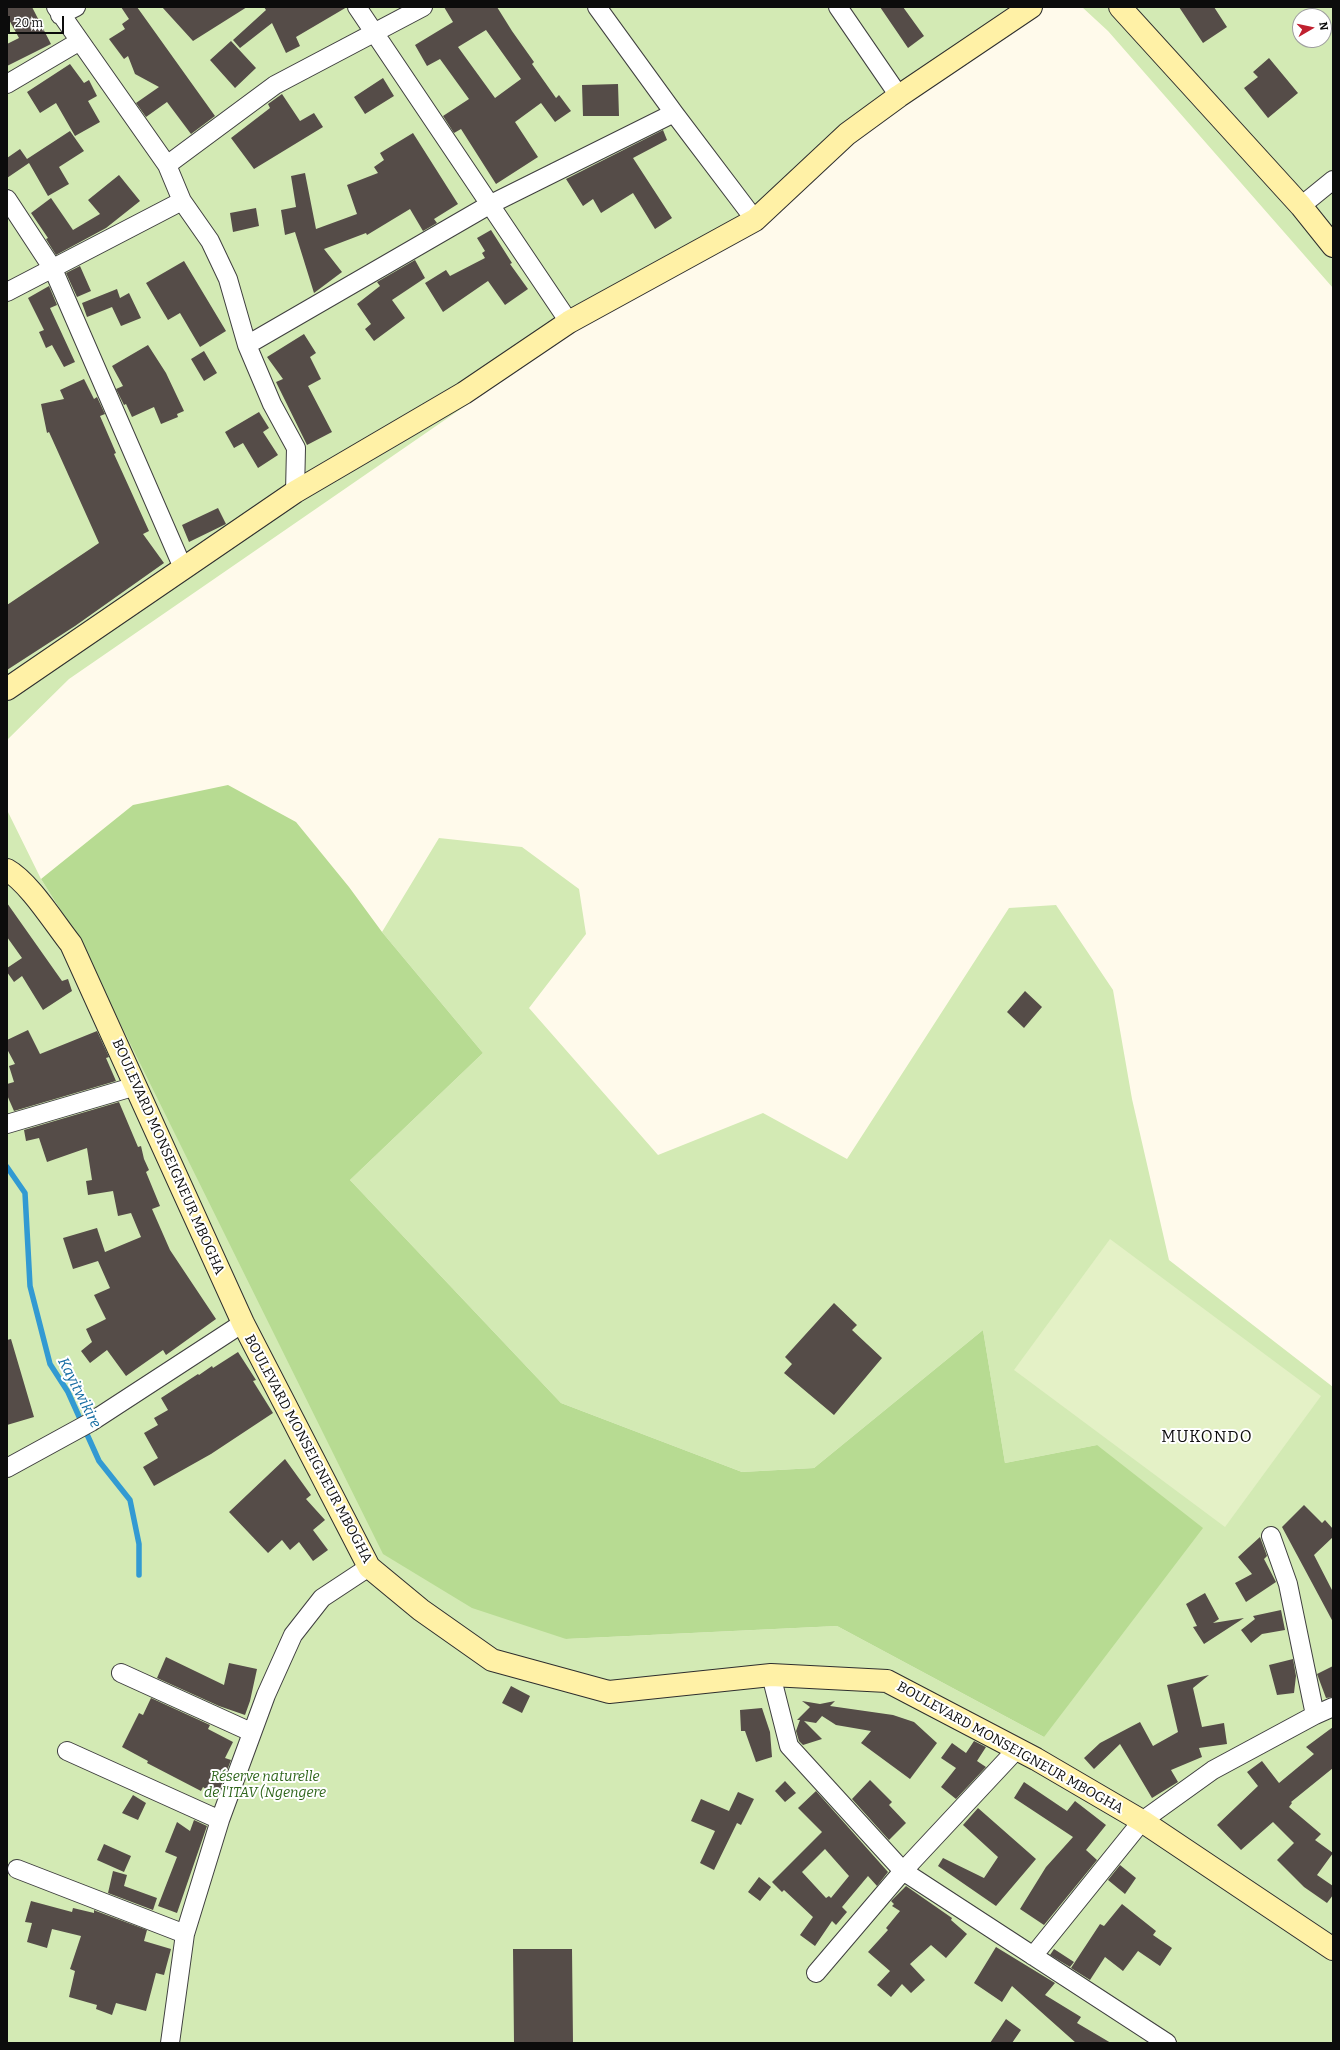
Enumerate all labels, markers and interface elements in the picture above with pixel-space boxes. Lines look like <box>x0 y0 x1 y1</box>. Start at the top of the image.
scale bar <box>10 8 66 34</box>
north arrow <box>1292 8 1332 48</box>
text: 20 m <box>15 16 43 30</box>
text: N <box>1316 21 1330 31</box>
street label: BOULEVARD MONSEIGNEUR MBOGHA <box>108 1037 228 1277</box>
street label: BOULEVARD MONSEIGNEUR MBOGHA <box>240 1332 376 1566</box>
water label: Kayitwikire <box>54 1355 104 1431</box>
district label: MUKONDO <box>1161 1428 1253 1448</box>
street label: BOULEVARD MONSEIGNEUR MBOGHA <box>894 1679 1126 1817</box>
park label: Réserve naturelle de l'ITAV (Ngengere <box>204 1769 326 1802</box>

